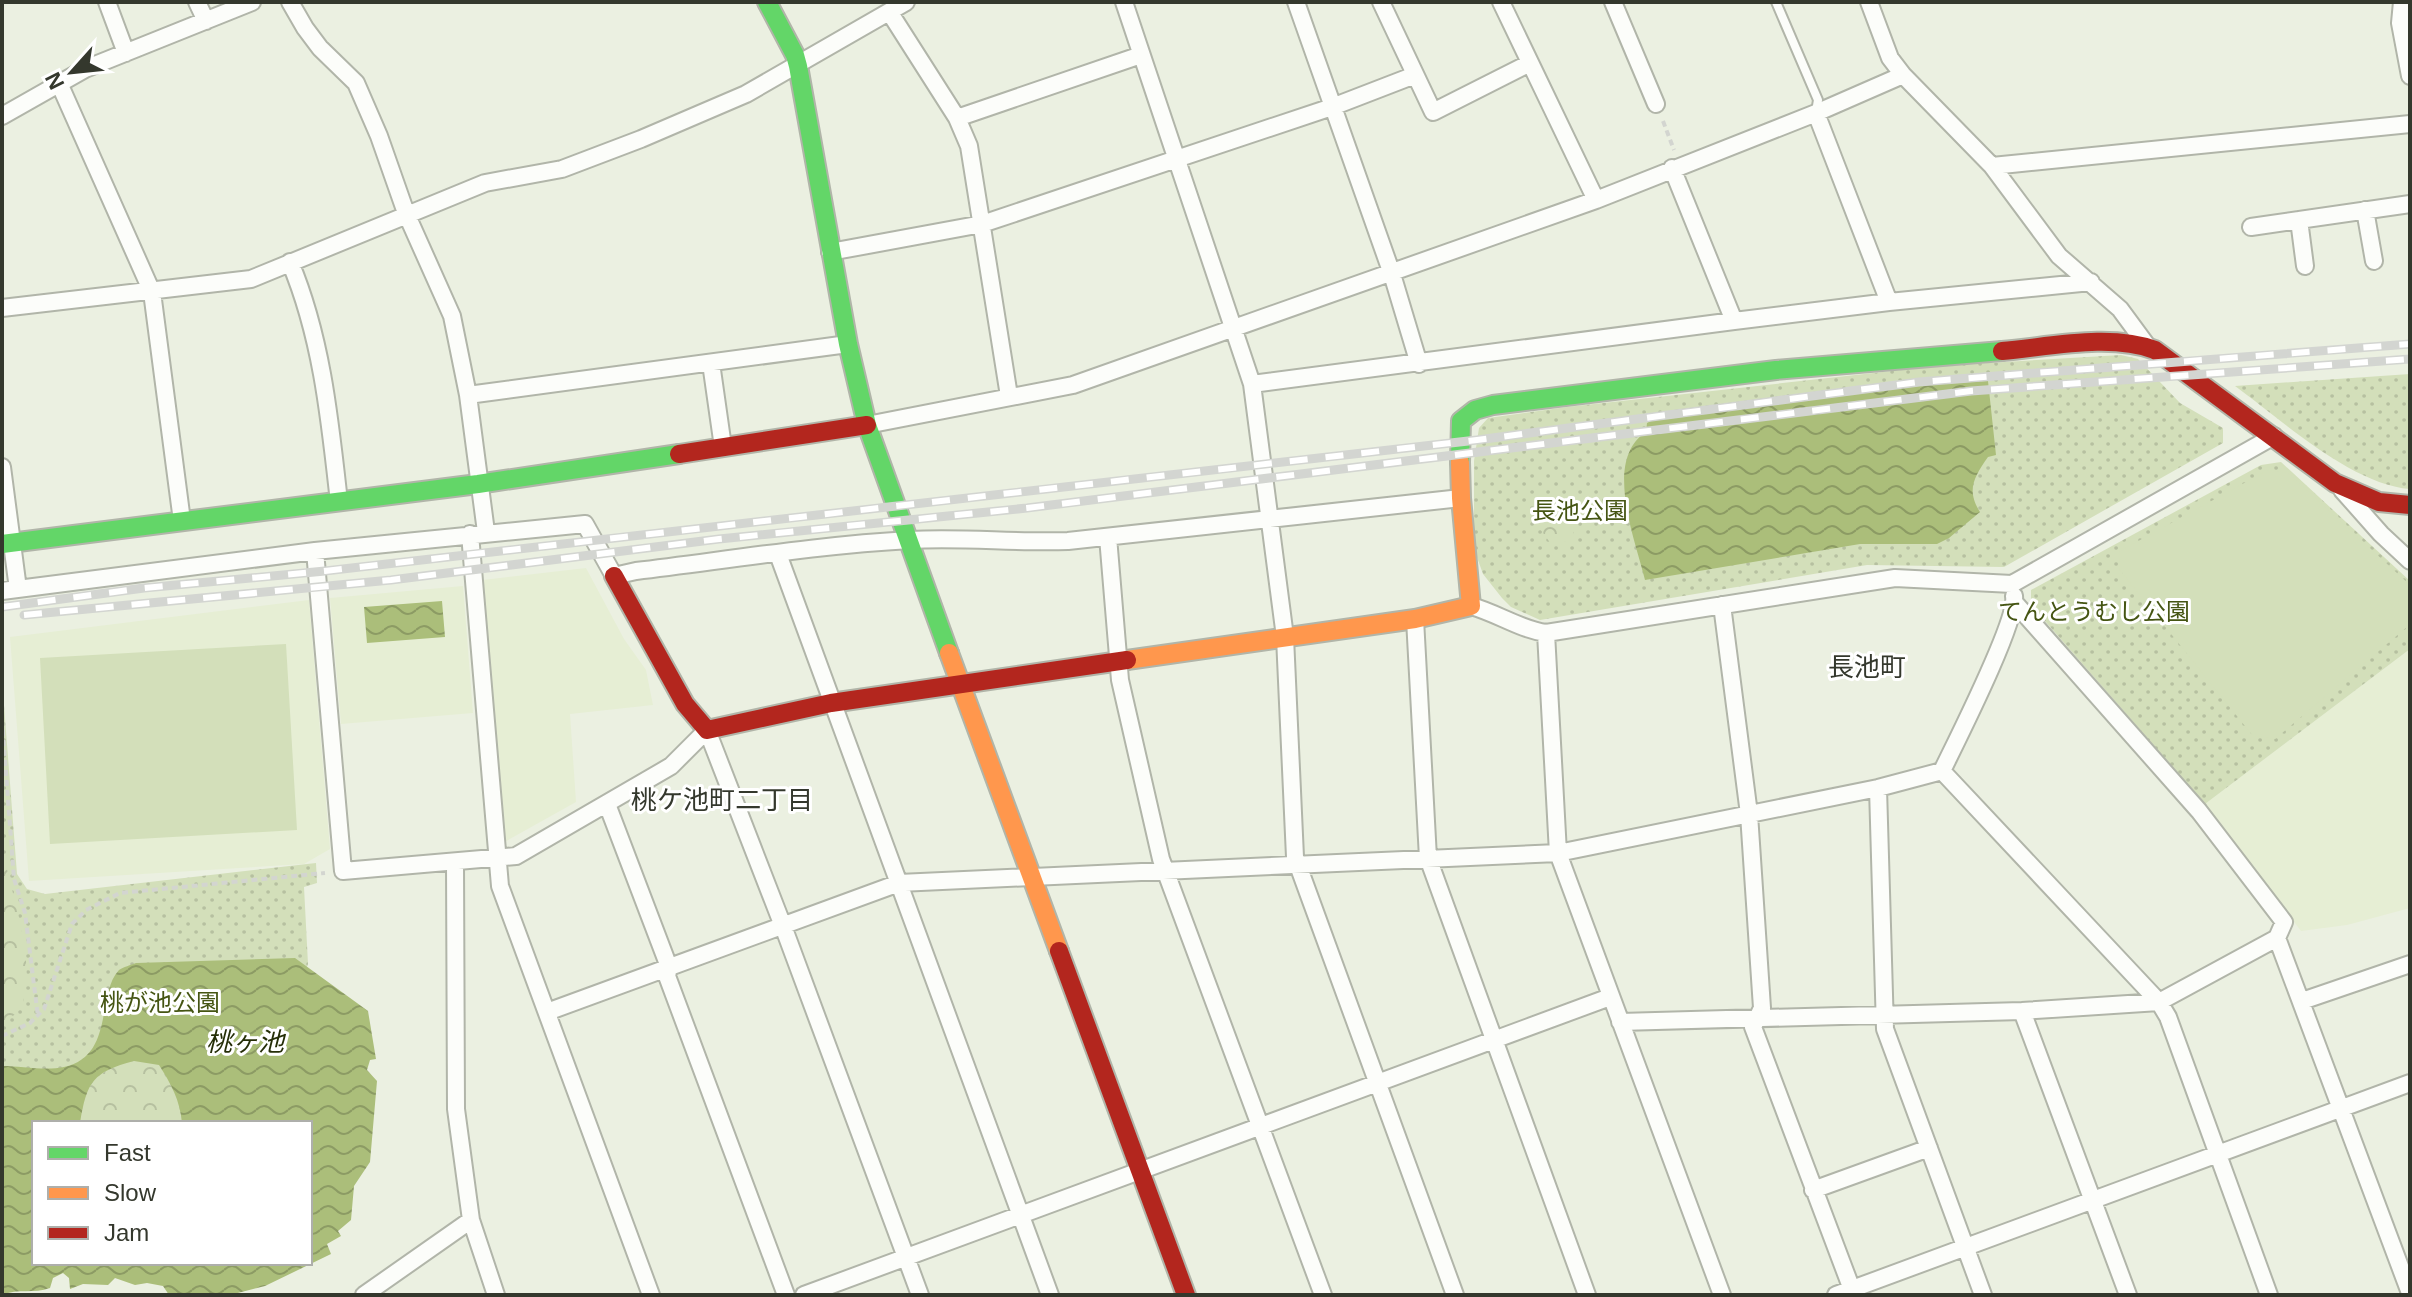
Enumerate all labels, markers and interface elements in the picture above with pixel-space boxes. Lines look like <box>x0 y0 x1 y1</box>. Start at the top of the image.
north arrow <box>32 32 112 112</box>
text: N <box>40 68 69 94</box>
park label: 長池公園 <box>1532 497 1628 524</box>
park label: てんとうむし公園 <box>1998 598 2190 625</box>
district label: 長池町 <box>1828 652 1906 682</box>
district label: 桃ケ池町二丁目 <box>631 785 813 815</box>
park label: 桃が池公園 <box>100 989 220 1016</box>
water label: 桃ヶ池 <box>206 1027 287 1057</box>
legend <box>32 1121 312 1265</box>
text: Fast <box>104 1139 151 1166</box>
text: Slow <box>104 1179 157 1206</box>
text: Jam <box>104 1219 149 1246</box>

